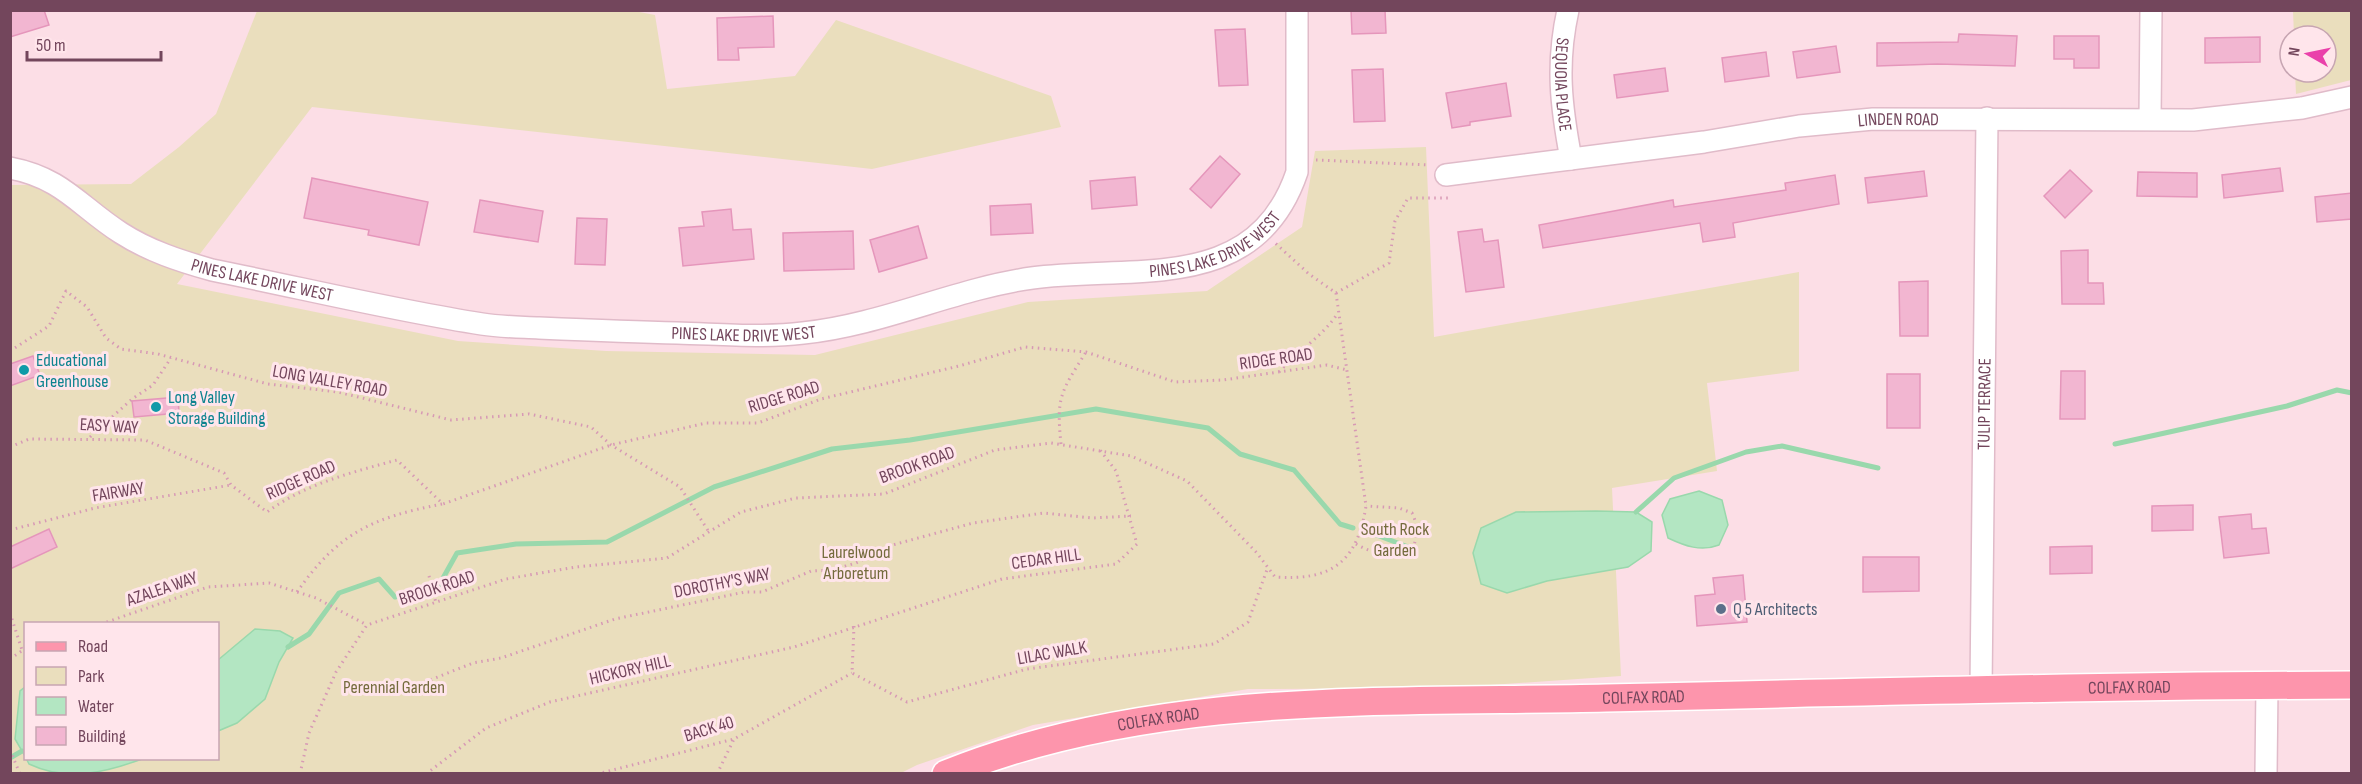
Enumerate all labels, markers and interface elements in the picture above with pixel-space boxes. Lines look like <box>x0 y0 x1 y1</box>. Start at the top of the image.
scale bar <box>27 24 160 62</box>
north arrow <box>2278 24 2338 84</box>
text: 50 m <box>36 35 66 56</box>
street label: SEQUOIA PLACE <box>1550 37 1576 133</box>
text: N <box>2285 46 2305 58</box>
street label: LINDEN ROAD <box>1857 108 1939 131</box>
street label: PINES LAKE DRIVE WEST <box>1148 207 1285 281</box>
street label: PINES LAKE DRIVE WEST <box>189 254 335 306</box>
street label: PINES LAKE DRIVE WEST <box>671 321 817 346</box>
street label: RIDGE ROAD <box>1238 343 1314 375</box>
place label: Educational Greenhouse <box>36 350 108 392</box>
street label: TULIP TERRACE <box>1973 358 1995 450</box>
street label: LONG VALLEY ROAD <box>271 361 389 401</box>
marker: Educational Greenhouse <box>17 363 31 377</box>
street label: RIDGE ROAD <box>746 376 822 418</box>
place label: Long Valley Storage Building <box>168 387 266 429</box>
marker: Long Valley Storage Building <box>149 400 163 414</box>
street label: EASY WAY <box>79 414 139 438</box>
street label: BROOK ROAD <box>877 442 957 488</box>
street label: RIDGE ROAD <box>263 455 339 505</box>
street label: FAIRWAY <box>91 477 146 506</box>
park label: South Rock Garden <box>1361 519 1429 561</box>
park label: Laurelwood Arboretum <box>821 542 891 584</box>
street label: CEDAR HILL <box>1010 544 1082 574</box>
street label: DOROTHY'S WAY <box>672 563 772 603</box>
street label: BROOK ROAD <box>396 566 478 610</box>
street label: AZALEA WAY <box>123 567 201 611</box>
place label: Q 5 Architects <box>1733 599 1818 620</box>
marker: Q 5 Architects <box>1714 602 1728 616</box>
legend <box>24 622 219 760</box>
text: Road <box>78 636 108 657</box>
street label: LILAC WALK <box>1016 636 1089 669</box>
street label: HICKORY HILL <box>587 650 673 690</box>
text: Park <box>78 666 104 687</box>
street label: COLFAX ROAD <box>2088 676 2171 698</box>
park label: Perennial Garden <box>343 677 445 698</box>
street label: COLFAX ROAD <box>1602 686 1685 709</box>
text: Water <box>78 696 114 717</box>
street label: COLFAX ROAD <box>1116 703 1201 736</box>
street label: BACK 40 <box>682 712 736 746</box>
text: Building <box>78 726 126 747</box>

